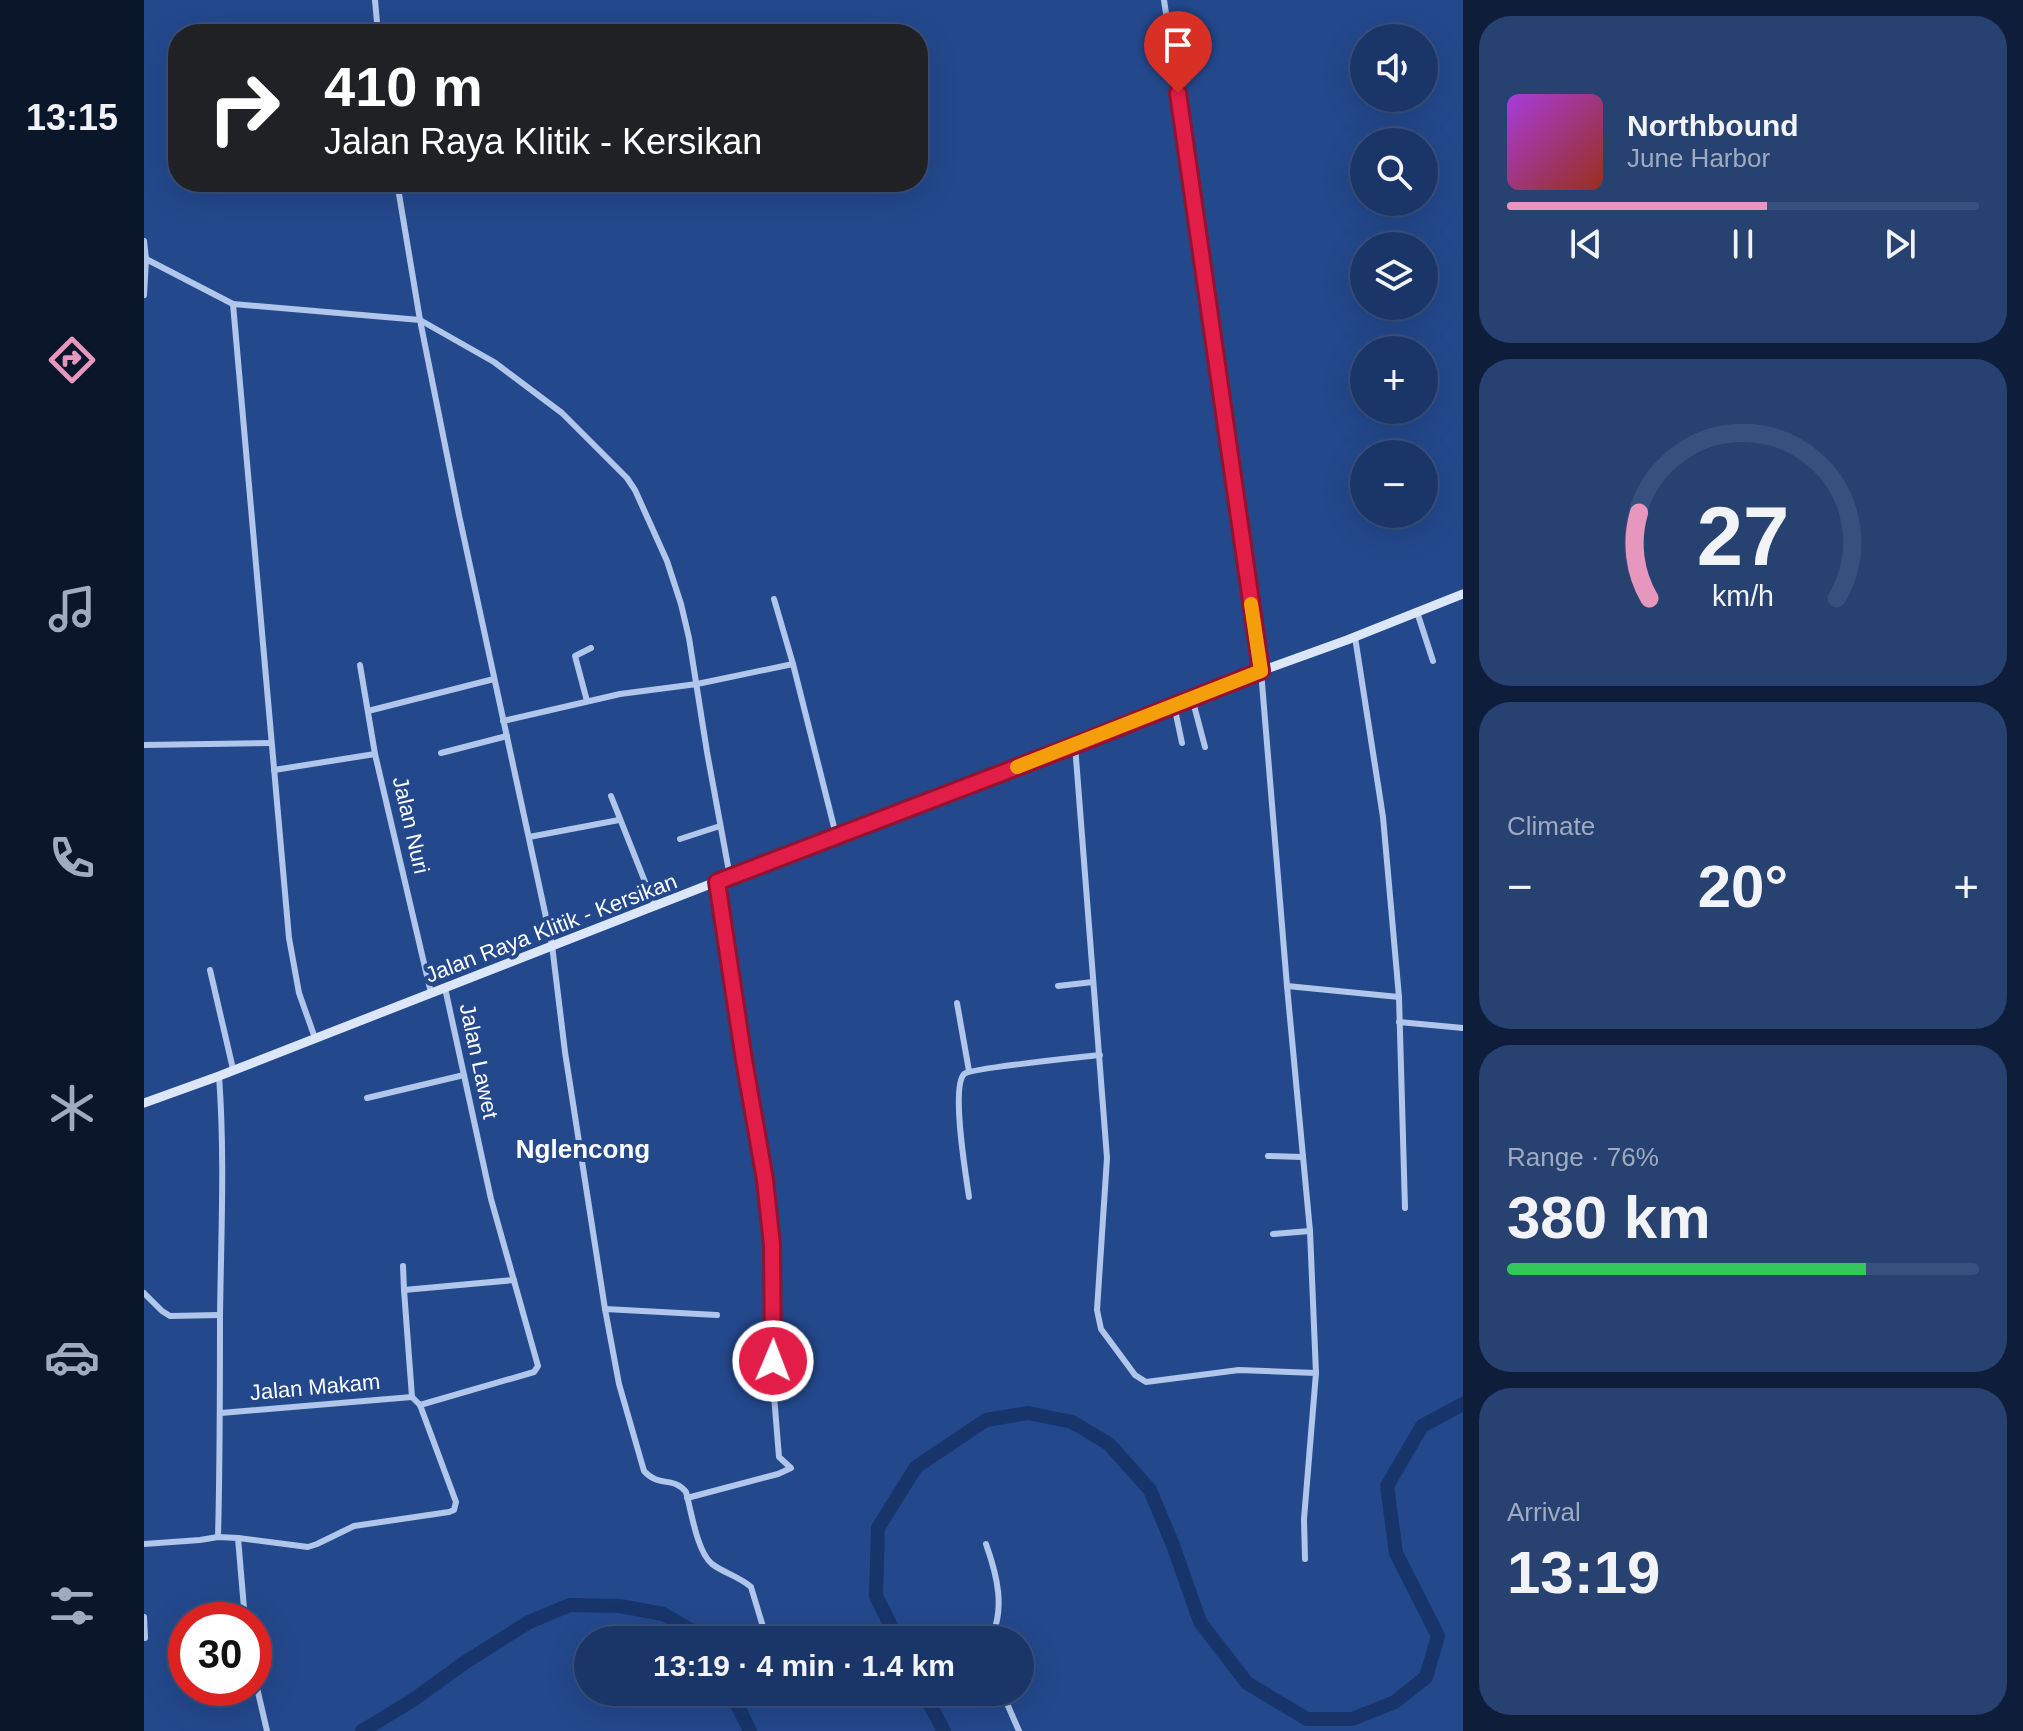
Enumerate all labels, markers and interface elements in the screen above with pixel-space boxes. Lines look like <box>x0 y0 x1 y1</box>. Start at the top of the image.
pin <box>1144 11 1212 93</box>
icon: arrive <box>1156 23 1200 67</box>
map controls <box>1350 24 1438 528</box>
button: sound <box>1350 24 1438 112</box>
text: 410 m <box>324 55 483 118</box>
icon: right <box>192 56 296 160</box>
text: 13:15 <box>26 97 118 138</box>
text: Northbound <box>1627 109 1799 142</box>
text: Jalan Raya Klitik - Kersikan <box>324 121 762 162</box>
button: search <box>1350 128 1438 216</box>
text: June Harbor <box>1627 143 1770 173</box>
icon: previous <box>1564 222 1608 266</box>
icon: pause <box>1721 222 1765 266</box>
icon: next <box>1878 222 1922 266</box>
button: layers <box>1350 232 1438 320</box>
icon: directions <box>44 332 100 388</box>
button: + <box>1350 336 1438 424</box>
button: − <box>1350 440 1438 528</box>
text: 27 <box>1697 489 1789 582</box>
text: km/h <box>1712 580 1774 612</box>
icon: music <box>44 581 100 637</box>
street label: Jalan Nuri <box>388 774 434 876</box>
text: Climate <box>1507 811 1595 841</box>
icon: phone <box>44 830 100 886</box>
text: 20° <box>1698 853 1788 920</box>
text: − <box>1507 862 1533 911</box>
text: + <box>1953 862 1979 911</box>
street label: Jalan Raya Klitik - Kersikan <box>422 868 680 988</box>
street label: Jalan Lawet <box>455 1001 503 1121</box>
icon: climate <box>44 1080 100 1136</box>
district label: Nglencong <box>516 1134 650 1164</box>
text: Range · 76% <box>1507 1142 1659 1172</box>
text: 380 km <box>1507 1184 1711 1251</box>
position arrow <box>731 1319 815 1403</box>
icon: car <box>44 1329 100 1385</box>
street label: Jalan Makam <box>249 1369 381 1405</box>
text: Arrival <box>1507 1497 1581 1527</box>
text: 13:19 <box>1507 1539 1660 1606</box>
icon: filters <box>44 1578 100 1634</box>
speed limit sign: 30 <box>168 1602 272 1706</box>
text: 13:19 · 4 min · 1.4 km <box>653 1649 955 1682</box>

